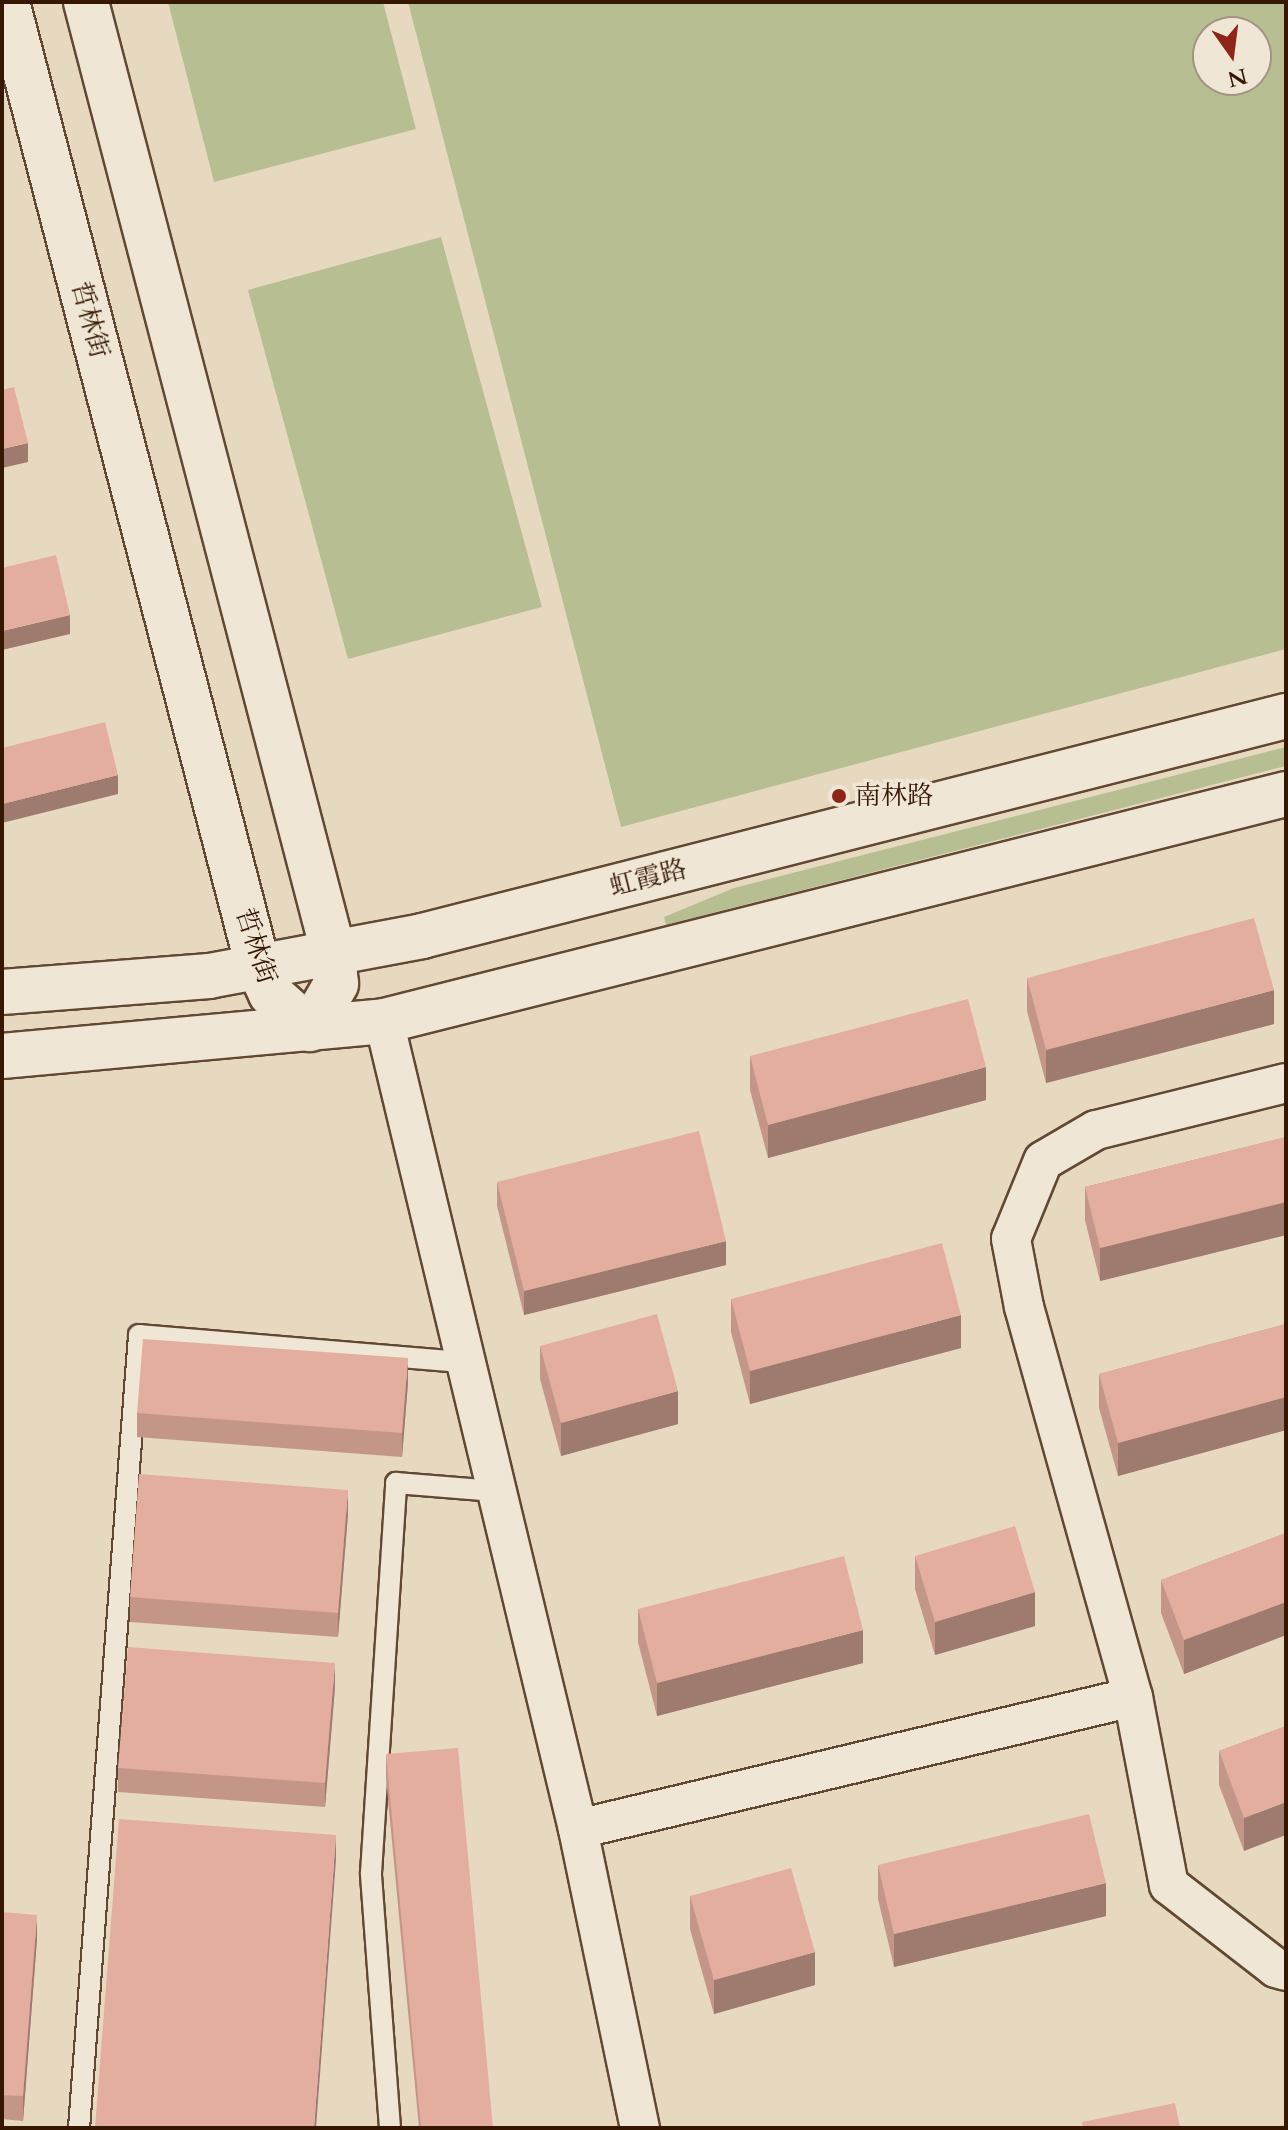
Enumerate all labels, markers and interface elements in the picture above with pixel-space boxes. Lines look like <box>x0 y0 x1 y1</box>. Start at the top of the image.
north arrow <box>1192 16 1272 96</box>
text: N <box>1224 60 1250 94</box>
street label: 哲林街 <box>65 278 115 362</box>
place label: 南林路 <box>855 780 933 812</box>
marker: 南林路 <box>830 787 848 805</box>
street label: 虹霞路 <box>606 853 690 903</box>
street label: 哲林街 <box>229 904 283 988</box>

